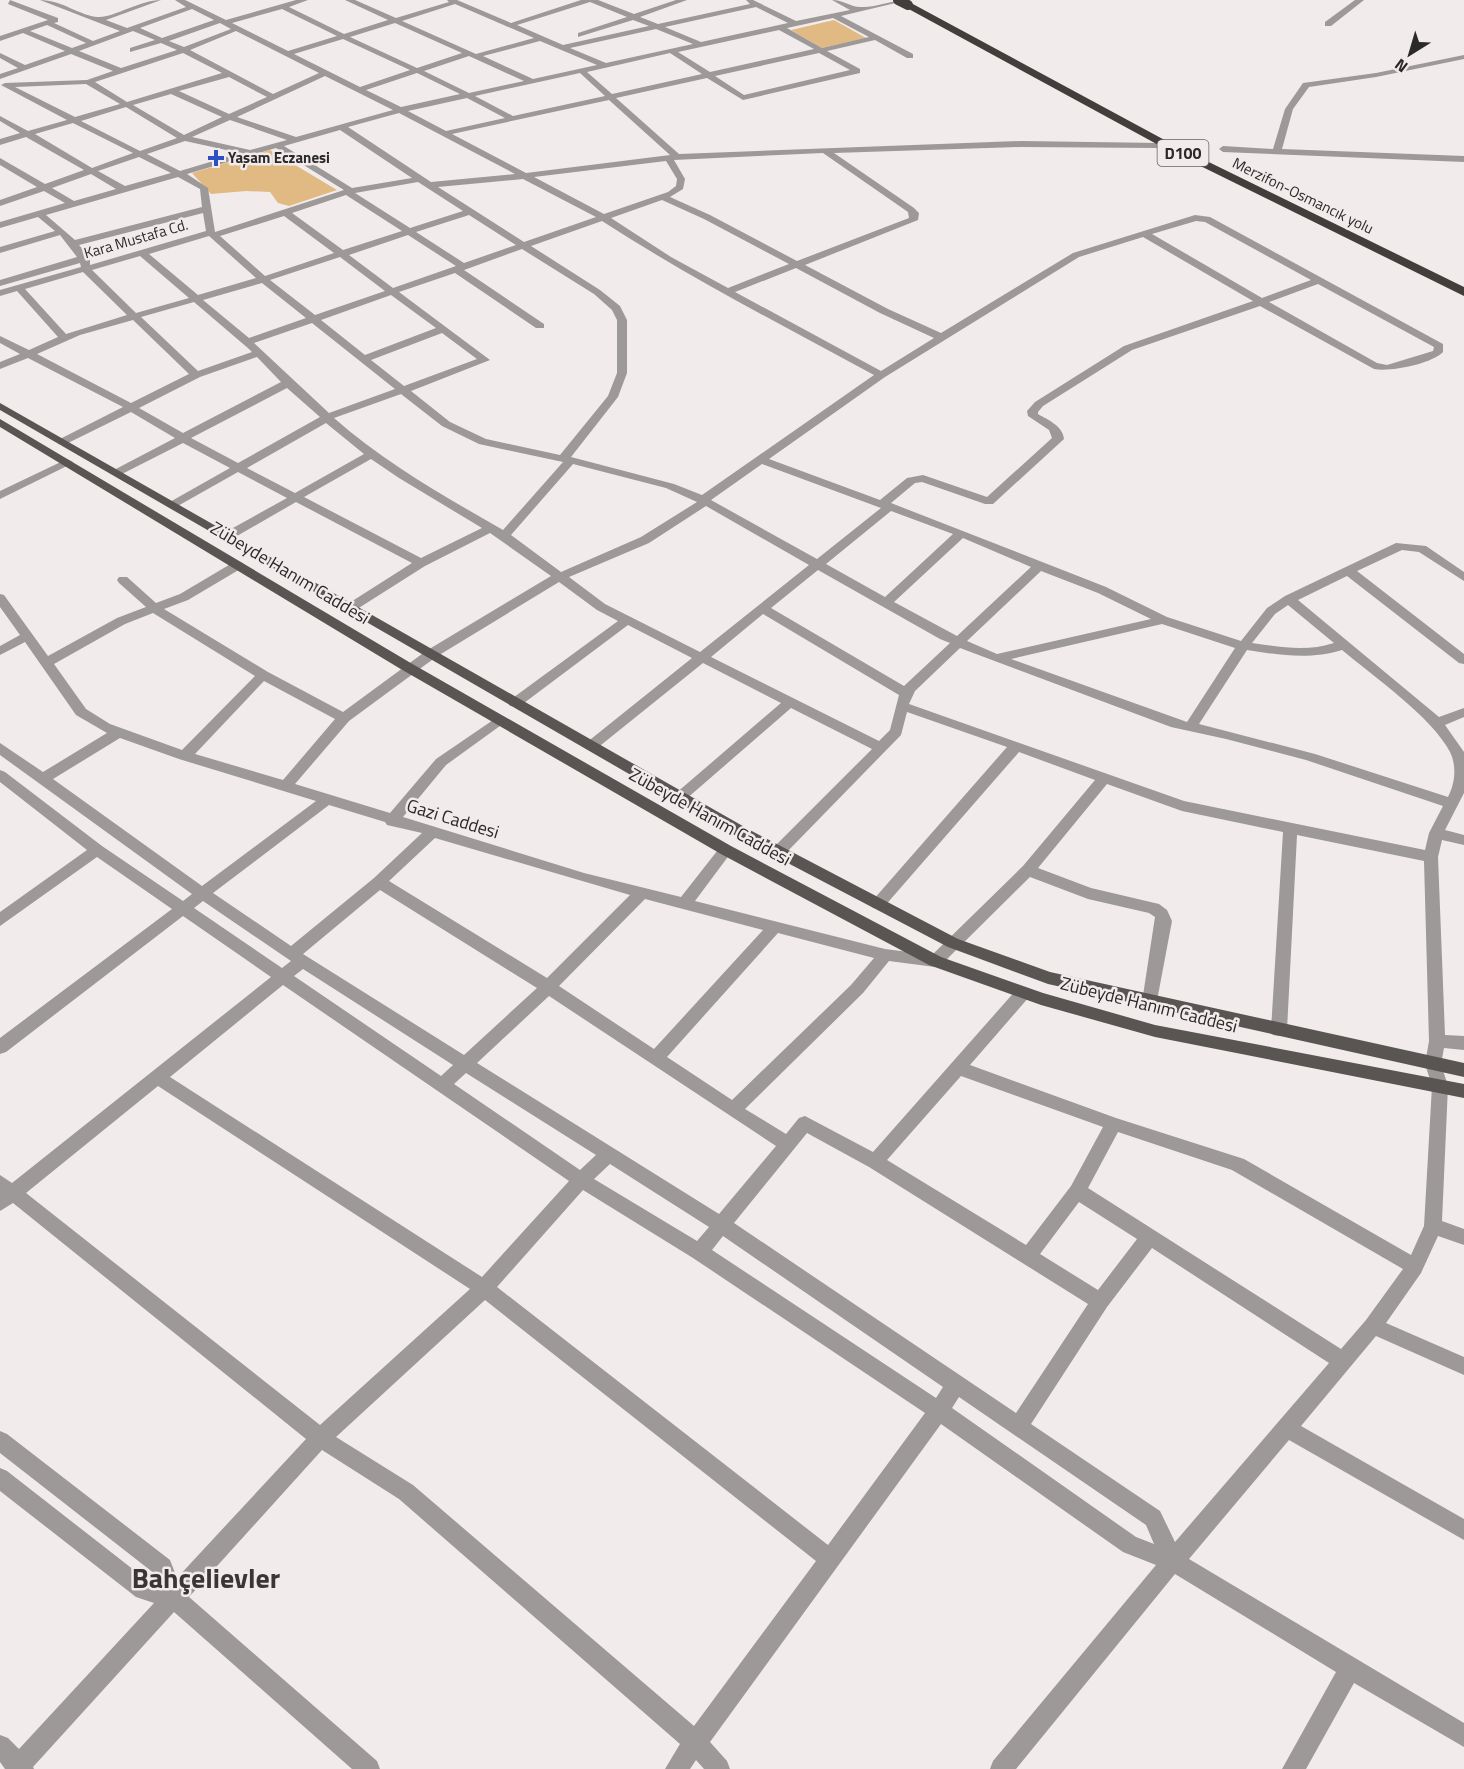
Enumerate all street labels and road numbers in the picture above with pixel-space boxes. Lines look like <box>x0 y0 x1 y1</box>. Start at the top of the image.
road number: D100 <box>1158 140 1208 166</box>
street label: Merzifon-Osmancık yolu <box>1229 151 1378 240</box>
street label: Kara Mustafa Cd. <box>81 213 191 264</box>
street label: Zübeyde Hanım Caddesi <box>205 514 375 631</box>
street label: Zübeyde Hanım Caddesi <box>624 761 796 872</box>
street label: Gazi Caddesi <box>404 792 503 845</box>
street label: Zübeyde Hanım Caddesi <box>1058 969 1240 1040</box>

